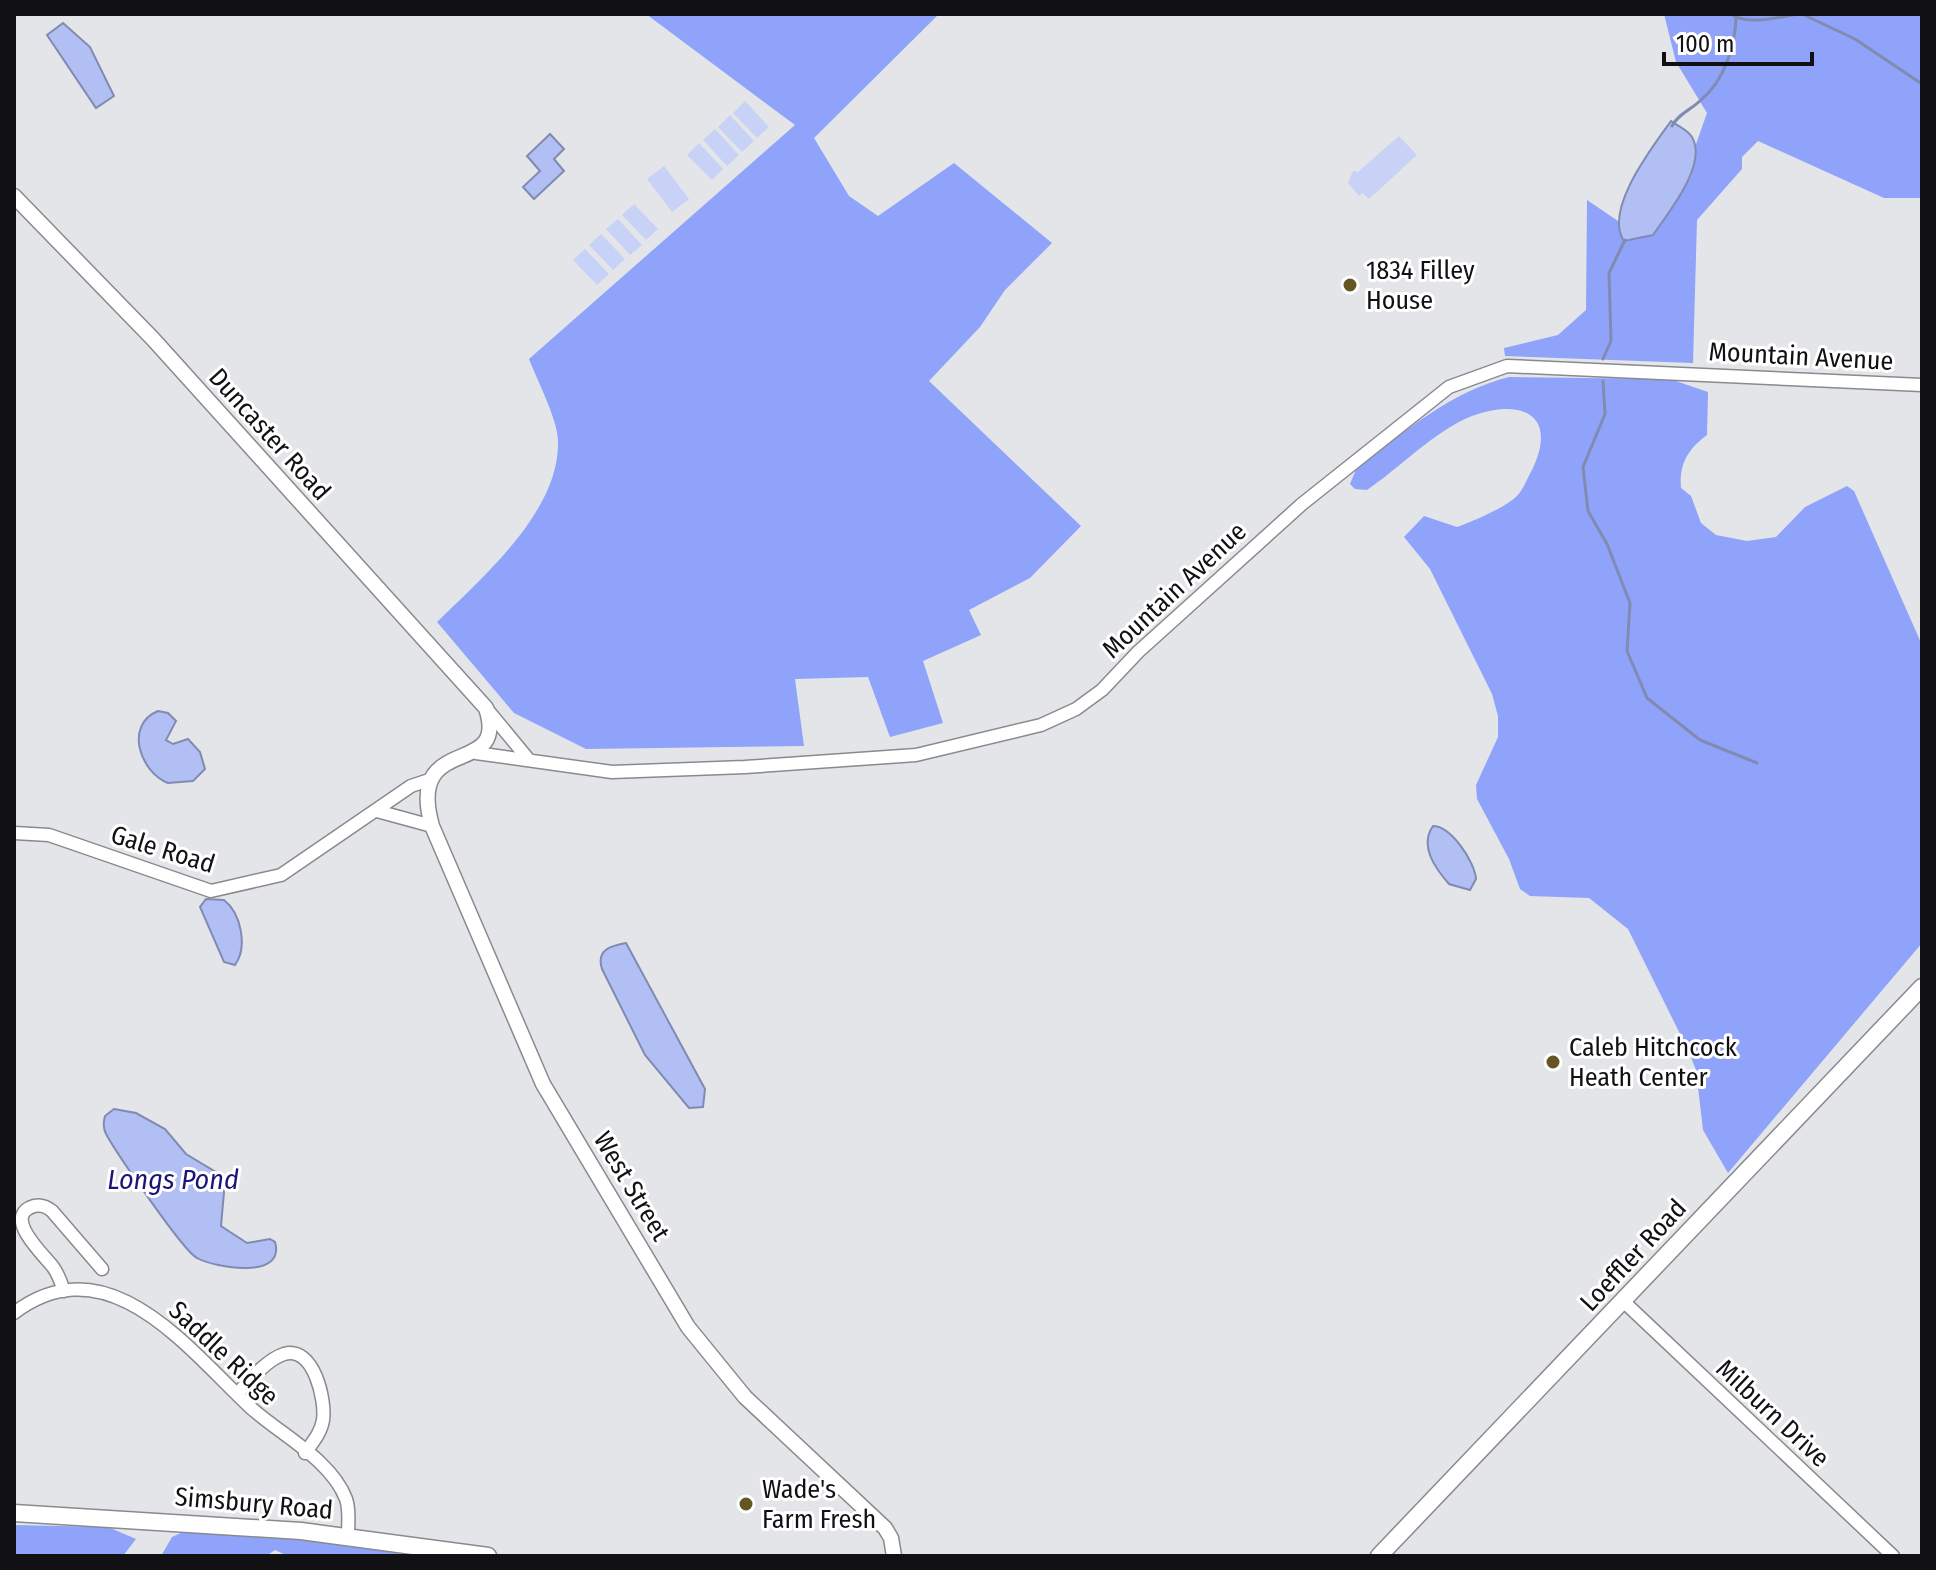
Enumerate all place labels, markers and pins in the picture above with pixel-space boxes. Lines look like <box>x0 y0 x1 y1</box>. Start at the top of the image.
place label: 1834 Filley House <box>1366 255 1475 316</box>
marker: 1834 Filley House <box>1341 276 1359 294</box>
place label: Caleb Hitchcock Heath Center <box>1569 1032 1738 1093</box>
marker: Caleb Hitchcock Heath Center <box>1544 1053 1562 1071</box>
place label: Wade's Farm Fresh <box>762 1474 876 1535</box>
marker: Wade's Farm Fresh <box>737 1495 755 1513</box>

